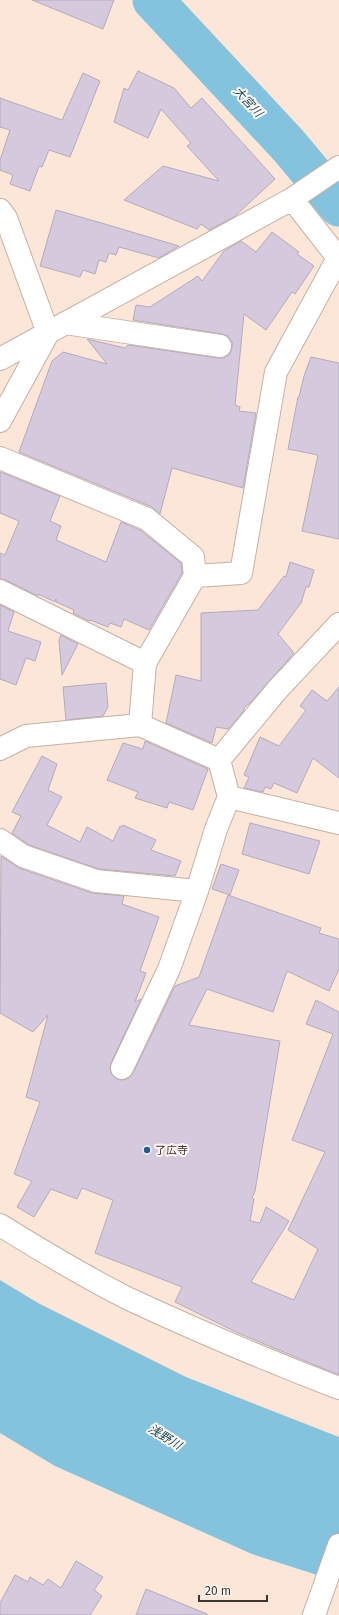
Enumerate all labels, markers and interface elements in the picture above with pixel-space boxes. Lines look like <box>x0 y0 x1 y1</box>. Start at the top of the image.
water label: 大宮川 <box>231 84 267 121</box>
place label: 了広寺 <box>155 1144 188 1157</box>
marker: 了広寺 <box>142 1145 152 1155</box>
water label: 浅野川 <box>146 1422 186 1454</box>
scale bar <box>199 1577 267 1603</box>
text: 20 m <box>205 1584 231 1598</box>

